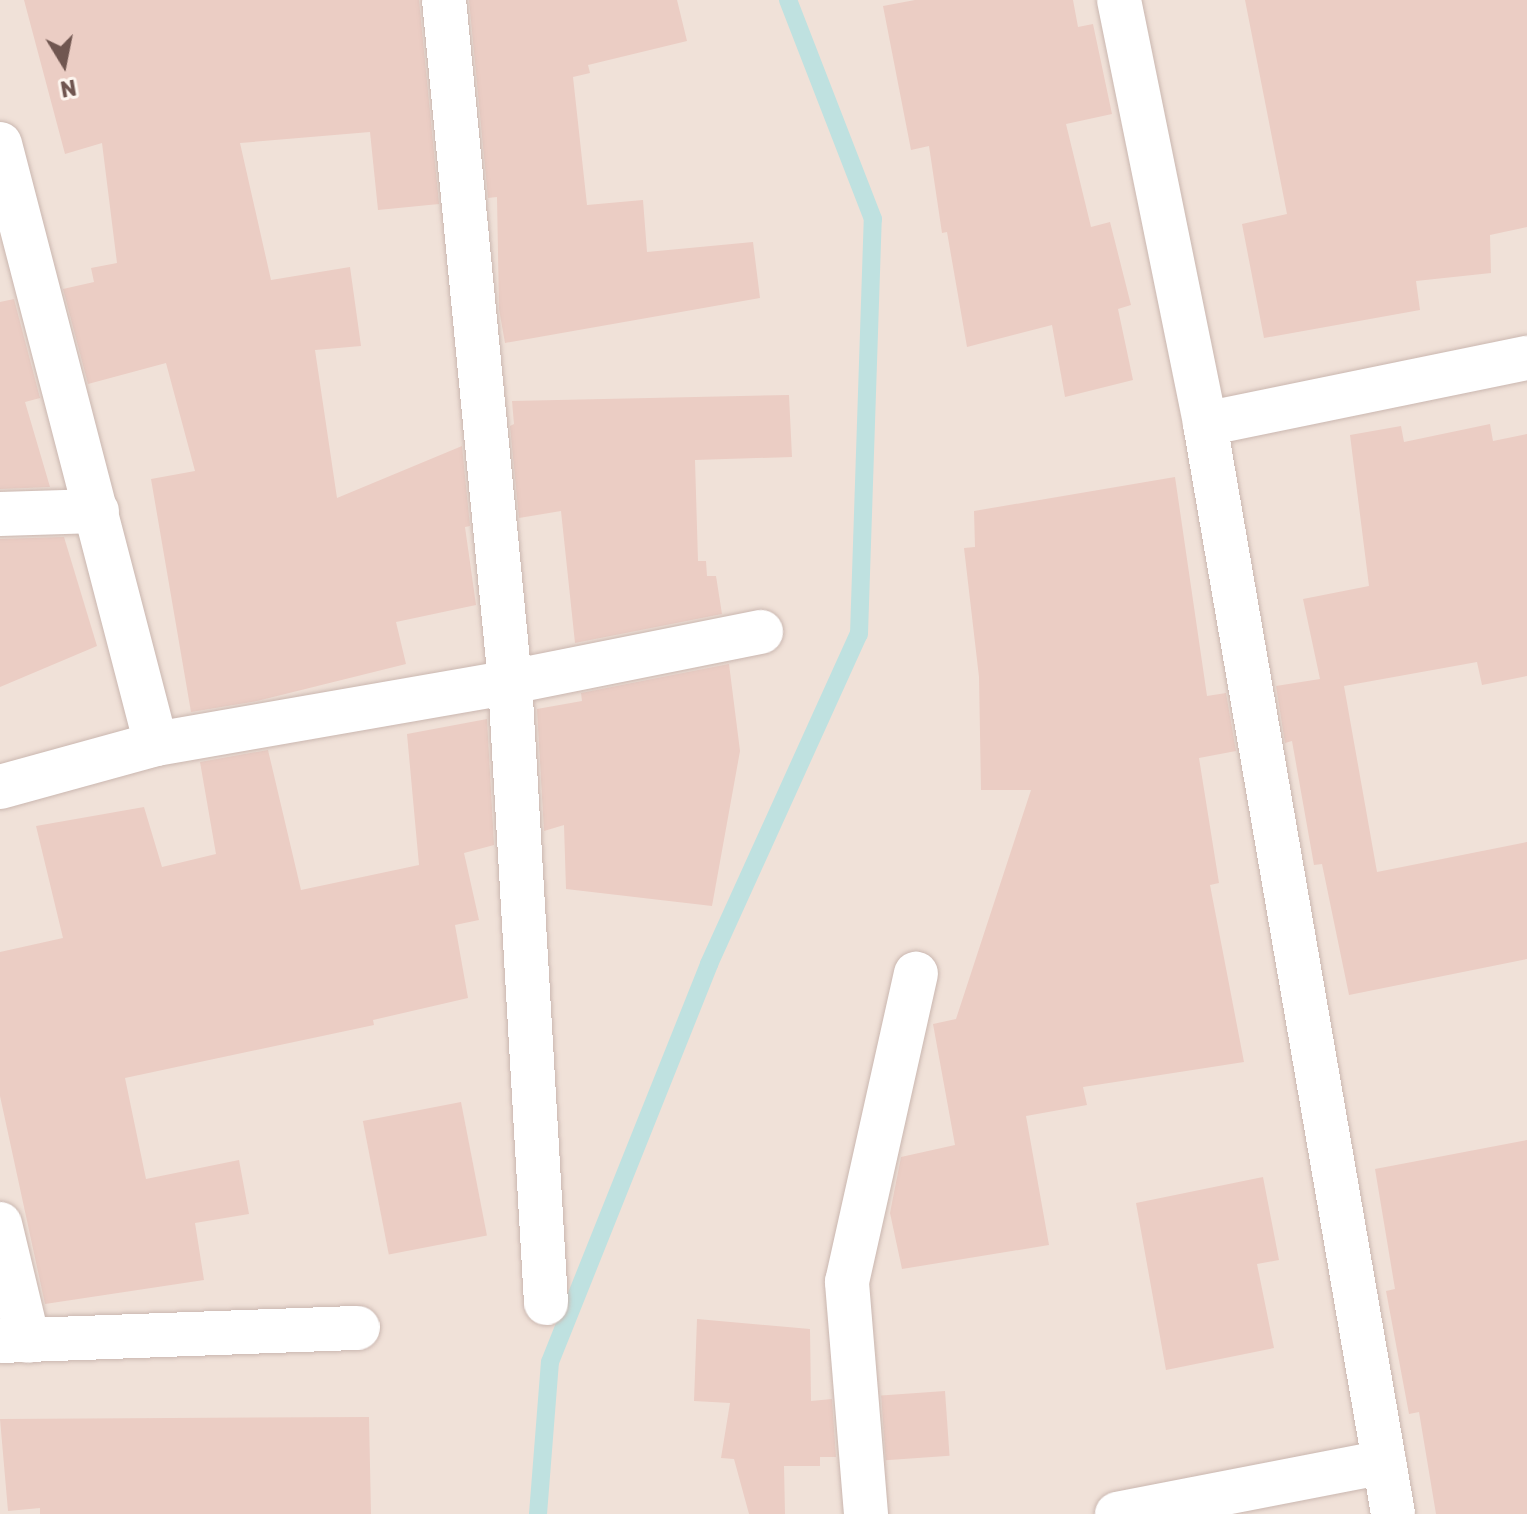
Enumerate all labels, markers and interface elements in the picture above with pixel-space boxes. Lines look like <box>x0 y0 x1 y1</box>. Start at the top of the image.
north arrow <box>24 24 104 104</box>
text: N <box>58 73 78 103</box>

